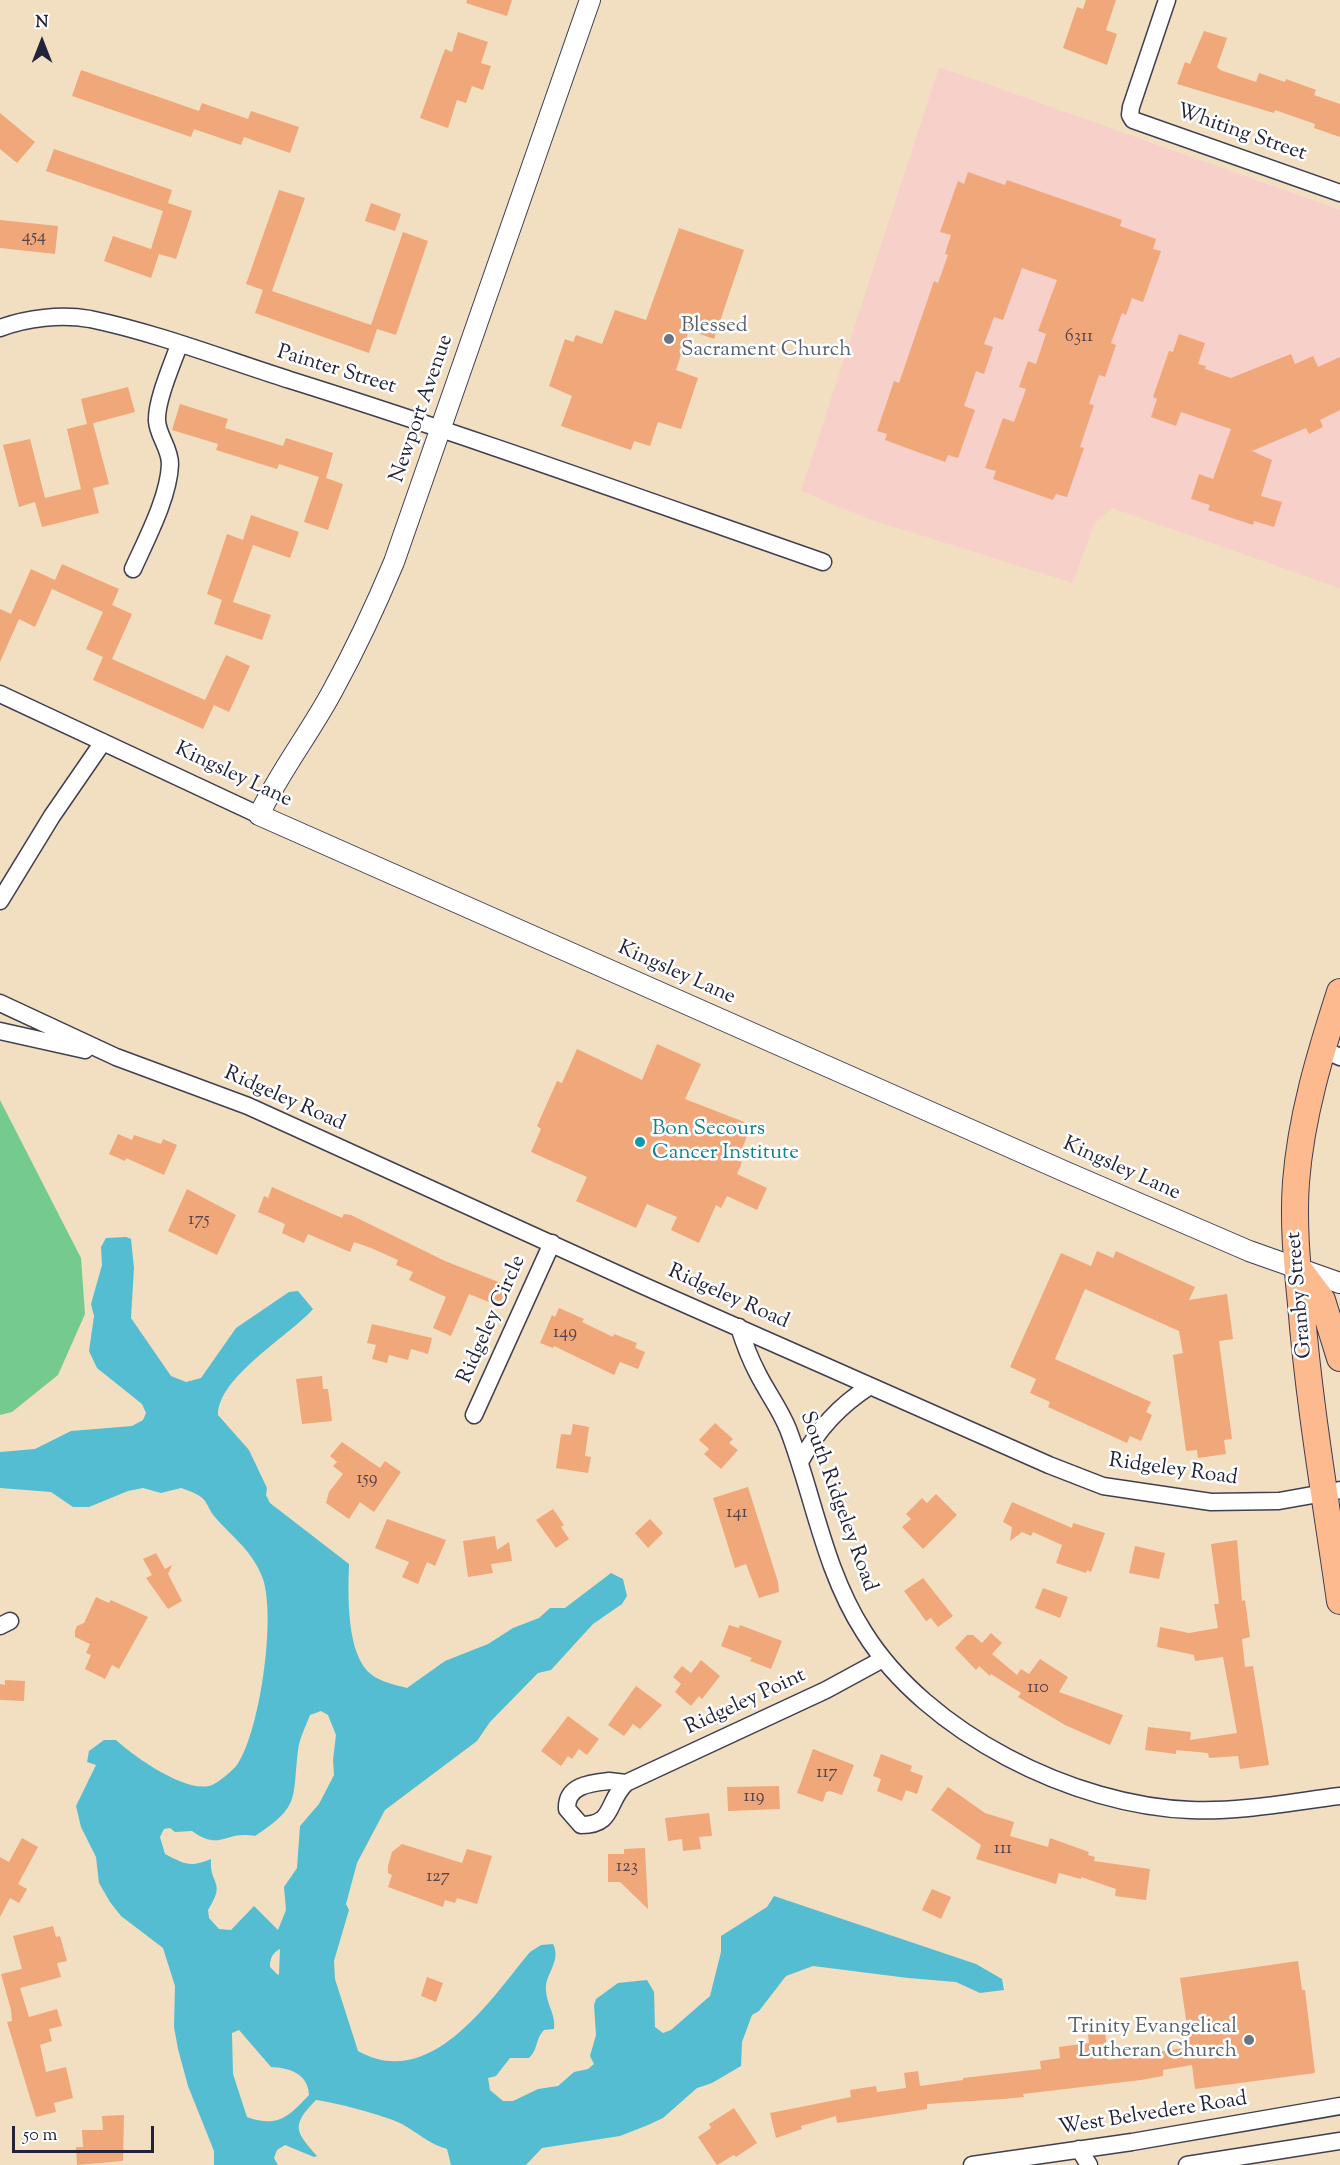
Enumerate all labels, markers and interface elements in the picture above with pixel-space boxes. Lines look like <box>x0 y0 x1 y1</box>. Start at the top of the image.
north arrow <box>12 12 72 72</box>
text: N <box>36 12 48 35</box>
street label: Whiting Street <box>1173 100 1309 168</box>
house number: 454 <box>22 227 46 249</box>
place label: Blessed Sacrament Church <box>681 314 851 364</box>
house number: 6311 <box>1065 327 1093 349</box>
street label: Newport Avenue <box>386 332 460 486</box>
marker: Blessed Sacrament Church <box>662 332 676 346</box>
street label: Painter Street <box>274 341 398 401</box>
street label: Kingsley Lane <box>170 738 296 814</box>
street label: Kingsley Lane <box>613 937 739 1011</box>
street label: Ridgeley Road <box>220 1062 348 1138</box>
place label: Bon Secours Cancer Institute <box>652 1117 799 1167</box>
street label: Kingsley Lane <box>1058 1133 1184 1207</box>
marker: Bon Secours Cancer Institute <box>633 1135 647 1149</box>
house number: 175 <box>188 1210 210 1232</box>
street label: Granby Street <box>1283 1231 1319 1359</box>
street label: Ridgeley Circle <box>453 1252 533 1388</box>
street label: Ridgeley Road <box>664 1260 792 1336</box>
house number: 149 <box>553 1323 577 1345</box>
street label: South Ridgeley Road <box>793 1409 881 1595</box>
street label: Ridgeley Road <box>1107 1449 1239 1493</box>
house number: 159 <box>356 1469 378 1491</box>
house number: 141 <box>726 1503 748 1525</box>
street label: Ridgeley Point <box>682 1664 810 1742</box>
house number: 110 <box>1027 1678 1049 1700</box>
house number: 117 <box>816 1763 838 1785</box>
house number: 119 <box>744 1787 764 1809</box>
house number: 111 <box>994 1839 1012 1861</box>
house number: 123 <box>616 1857 638 1879</box>
house number: 127 <box>426 1867 450 1889</box>
place label: Trinity Evangelical Lutheran Church <box>1068 2015 1237 2065</box>
marker: Trinity Evangelical Lutheran Church <box>1242 2033 1256 2047</box>
street label: West Belvedere Road <box>1057 2088 1249 2142</box>
scale bar <box>15 2114 158 2152</box>
text: 50 m <box>23 2123 57 2149</box>

